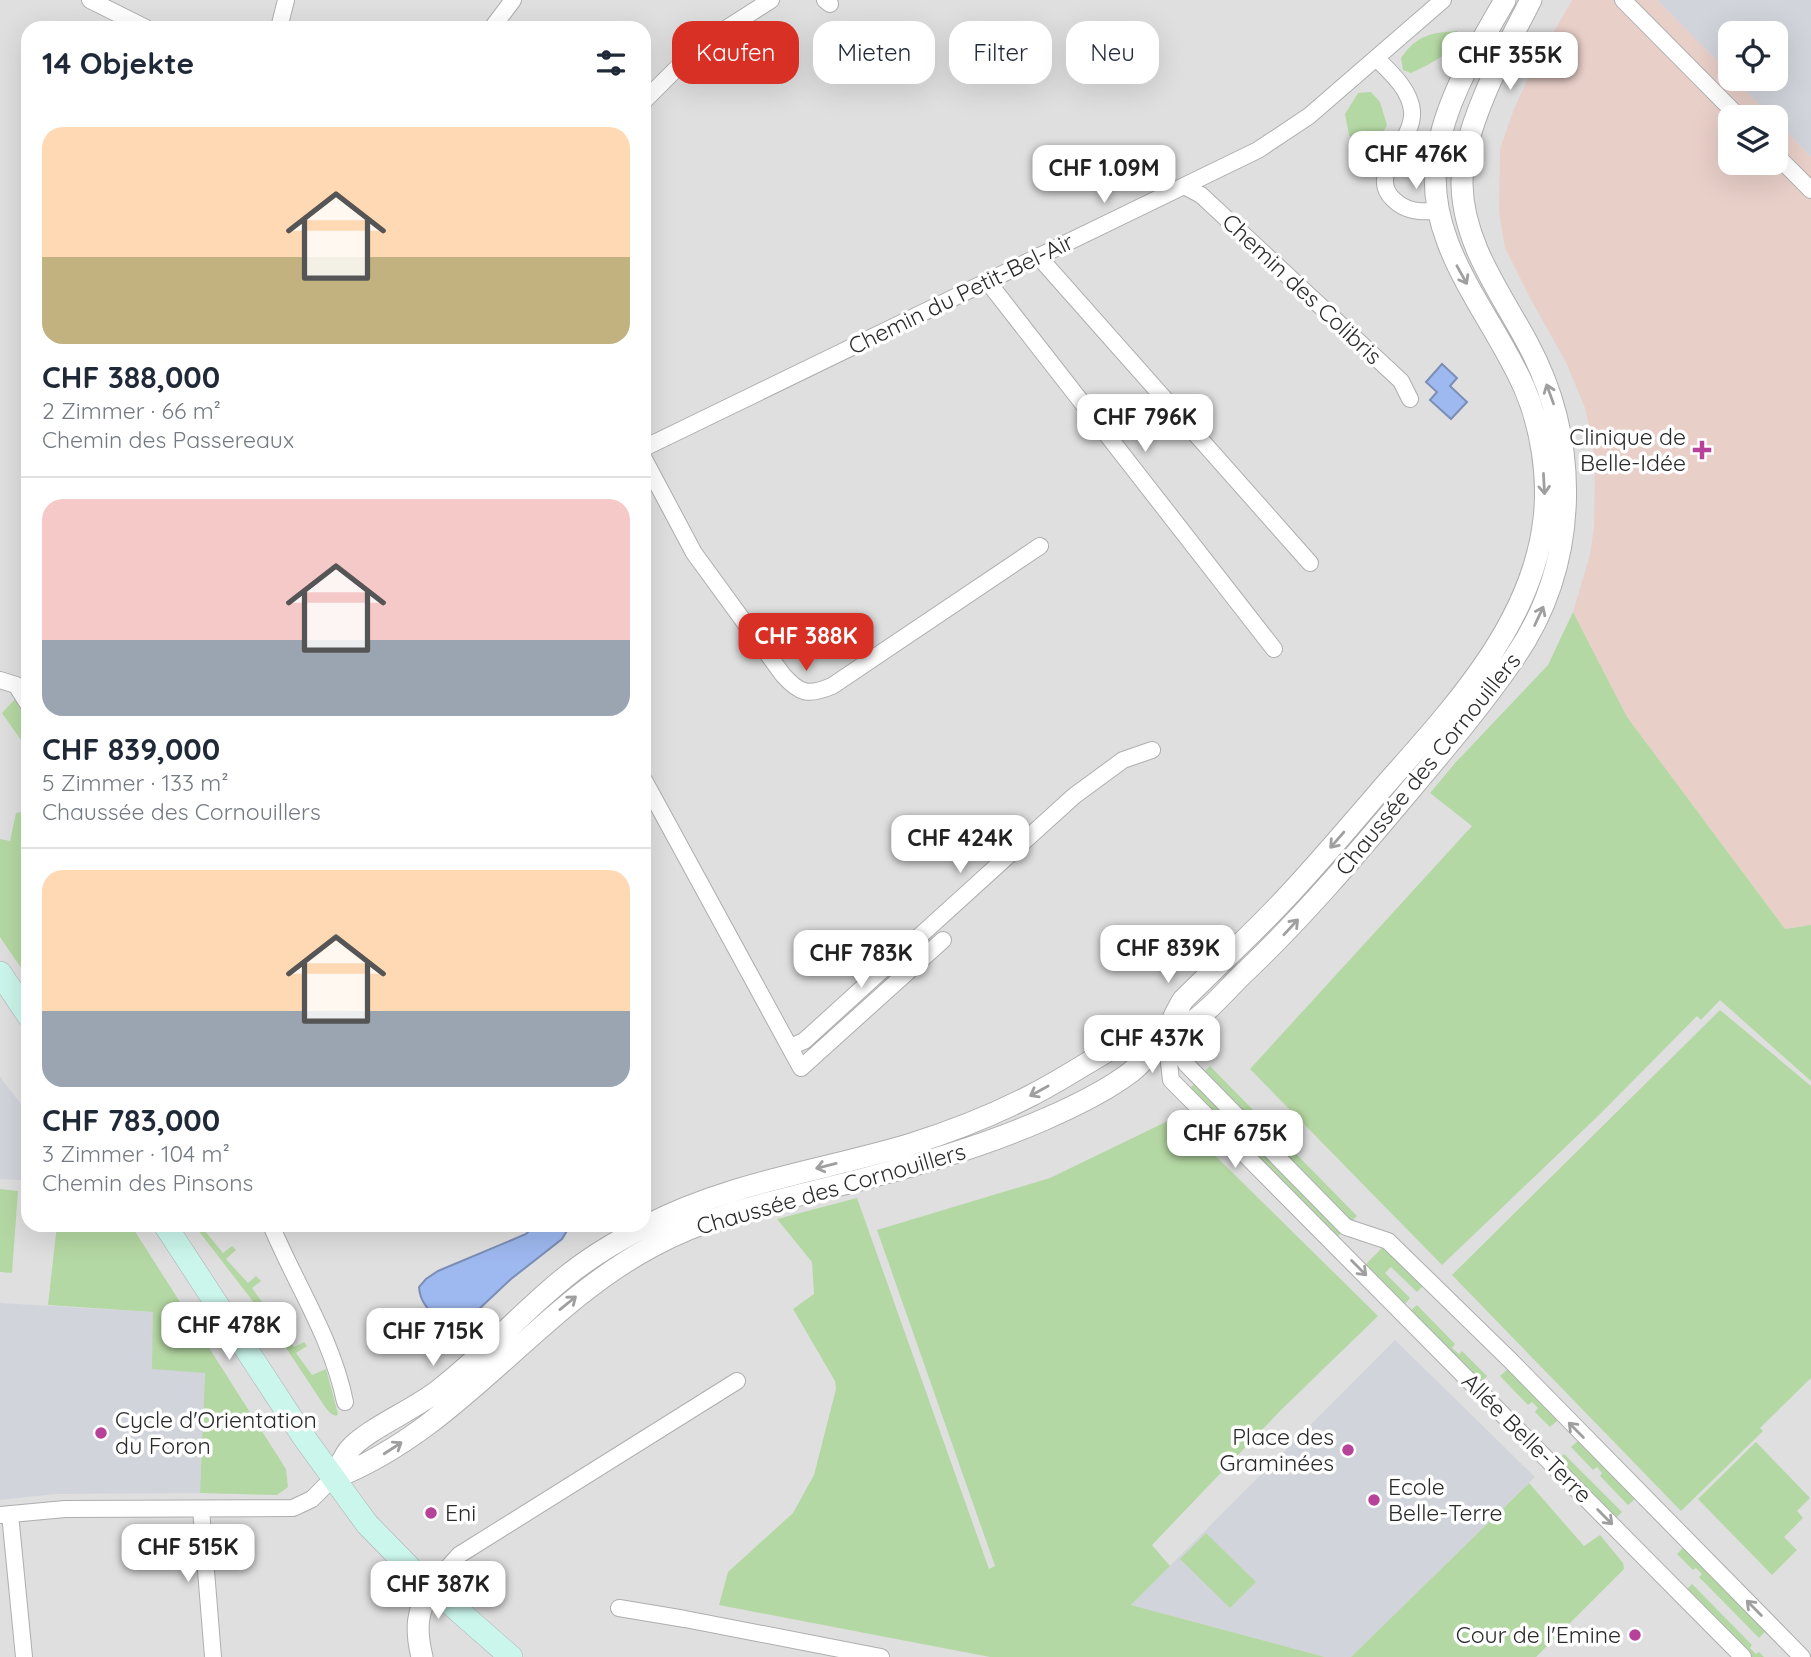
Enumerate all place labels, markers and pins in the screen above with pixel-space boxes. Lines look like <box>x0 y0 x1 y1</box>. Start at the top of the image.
pin: CHF 355K <box>1438 32 1582 92</box>
pin: CHF 476K <box>1344 132 1488 191</box>
pin: CHF 1.09M <box>1024 146 1184 205</box>
pin: CHF 796K <box>1073 394 1217 454</box>
place label: Clinique de Belle-Idée <box>1569 422 1686 477</box>
marker: Clinique de Belle-Idée <box>1692 440 1712 460</box>
pin: CHF 388K <box>734 614 878 673</box>
pin: CHF 424K <box>888 816 1032 875</box>
pin: CHF 839K <box>1096 926 1240 985</box>
pin: CHF 783K <box>789 930 933 990</box>
pin: CHF 437K <box>1080 1016 1224 1075</box>
pin: CHF 675K <box>1163 1110 1307 1170</box>
pin: CHF 478K <box>157 1302 301 1362</box>
pin: CHF 715K <box>361 1308 505 1368</box>
place label: Cycle d'Orientation du Foron <box>115 1405 317 1460</box>
place label: Place des Graminées <box>1220 1422 1334 1477</box>
marker: Cycle d'Orientation du Foron <box>93 1425 109 1441</box>
marker: Place des Graminées <box>1340 1442 1356 1458</box>
place label: Ecole Belle-Terre <box>1388 1472 1503 1527</box>
marker: Ecole Belle-Terre <box>1366 1492 1382 1508</box>
place label: Eni <box>445 1498 476 1527</box>
marker: Eni <box>423 1505 439 1521</box>
pin: CHF 515K <box>116 1524 260 1584</box>
pin: CHF 387K <box>366 1562 510 1621</box>
place label: Cour de l'Emine <box>1456 1620 1621 1649</box>
marker: Cour de l'Emine <box>1627 1627 1643 1643</box>

